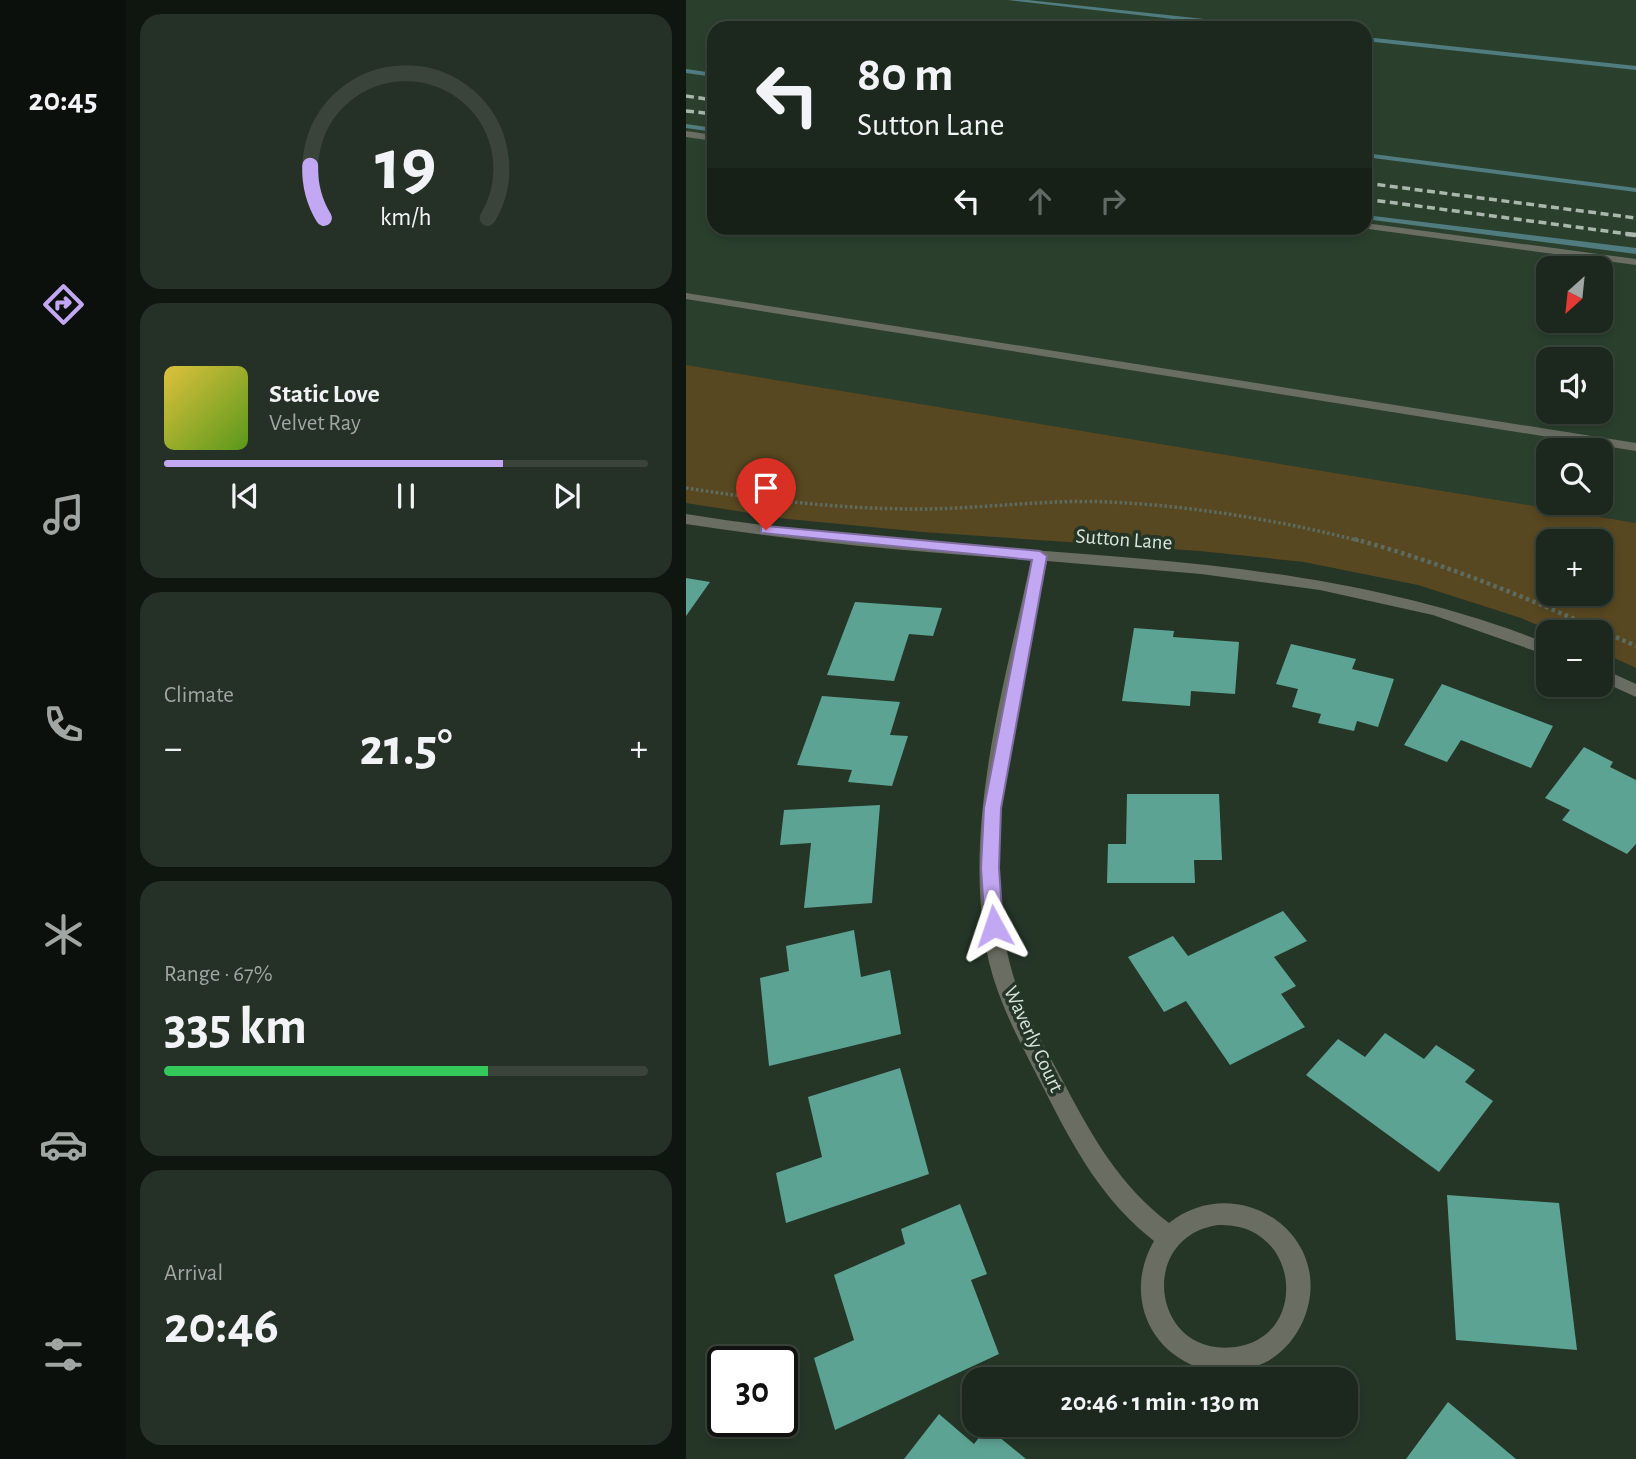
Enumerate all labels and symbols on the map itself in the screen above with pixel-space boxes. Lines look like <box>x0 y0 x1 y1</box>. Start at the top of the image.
north arrow <box>1536 256 1614 332</box>
pin <box>736 458 796 530</box>
street label: Sutton Lane <box>1075 526 1173 553</box>
position arrow <box>957 889 1031 963</box>
street label: Waverly Court <box>1000 983 1067 1096</box>
speed limit sign: 30 <box>707 1346 798 1437</box>

